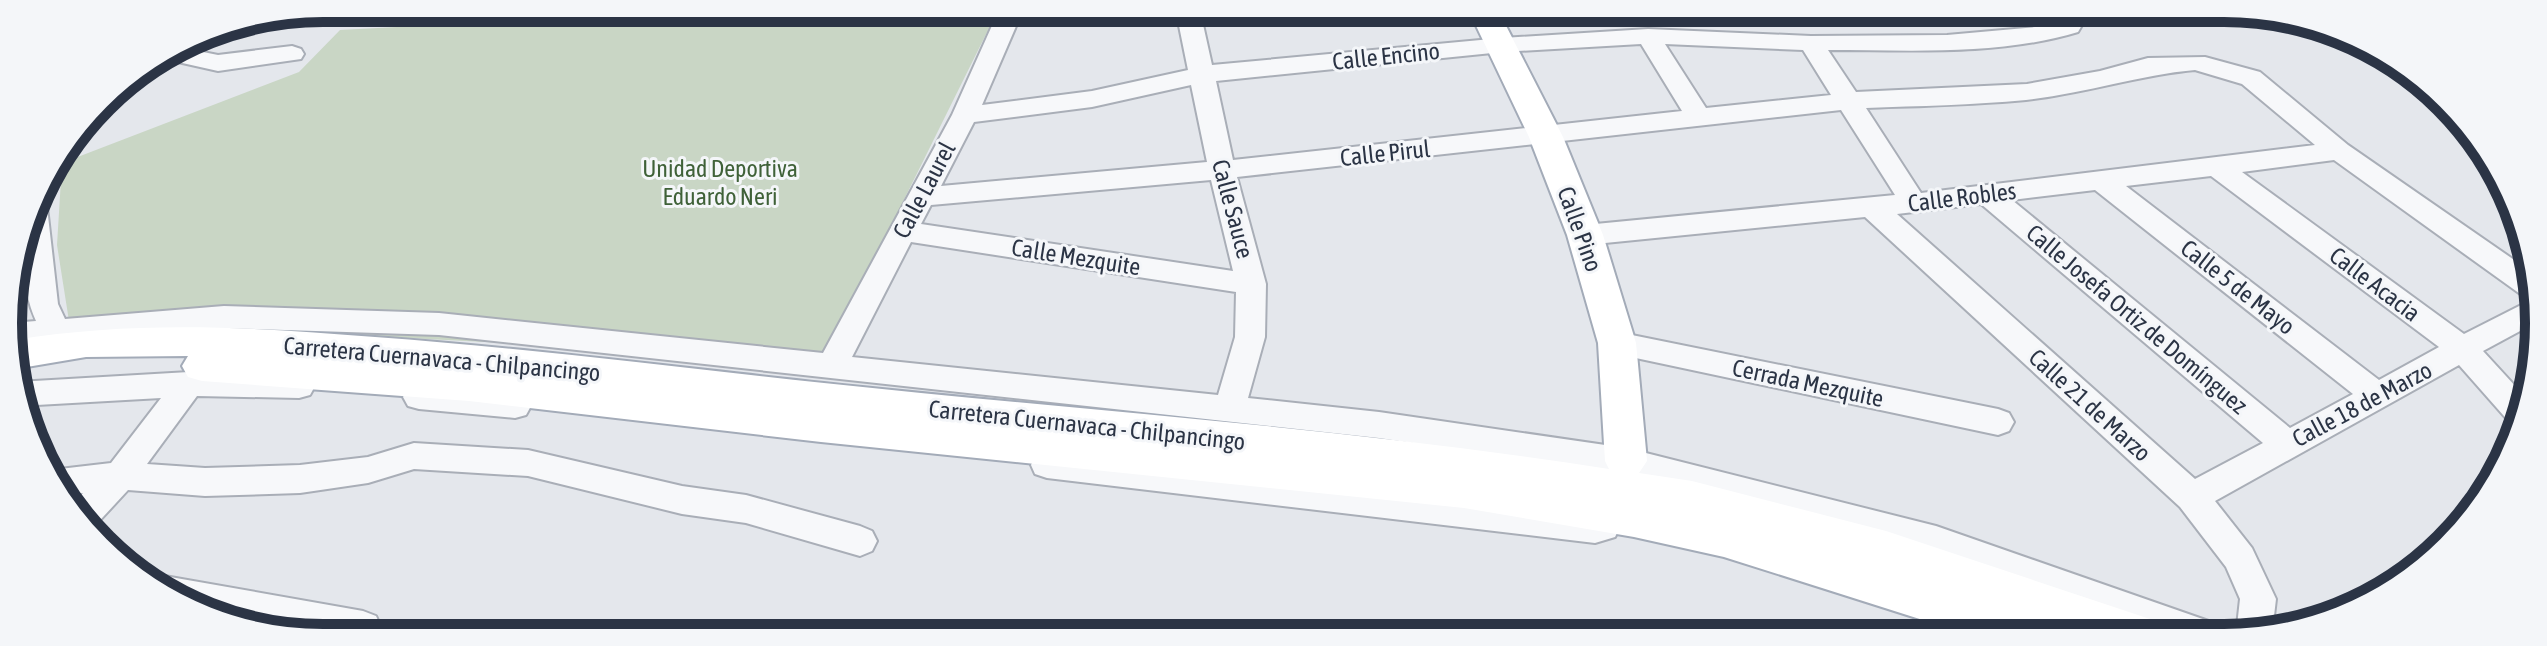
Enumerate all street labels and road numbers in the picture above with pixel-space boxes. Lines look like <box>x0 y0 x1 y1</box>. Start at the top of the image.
street label: Calle Encino <box>1331 37 1441 75</box>
street label: Calle Pirul <box>1339 135 1432 171</box>
street label: Calle Laurel <box>887 137 961 243</box>
street label: Calle Sauce <box>1207 157 1259 261</box>
street label: Calle Robles <box>1906 177 2018 217</box>
street label: Calle Pino <box>1552 183 1608 275</box>
street label: Calle Josefa Ortiz de Domínguez <box>2021 219 2253 419</box>
street label: Calle Mezquite <box>1010 233 1142 281</box>
street label: Calle 5 de Mayo <box>2176 234 2300 340</box>
street label: Calle Acacia <box>2325 241 2425 327</box>
street label: Carretera Cuernavaca - Chilpancingo <box>282 332 602 386</box>
street label: Calle 21 de Marzo <box>2024 343 2156 467</box>
street label: Cerrada Mezquite <box>1730 354 1886 412</box>
street label: Calle 18 de Marzo <box>2288 356 2436 452</box>
street label: Carretera Cuernavaca - Chilpancingo <box>928 395 1246 455</box>

